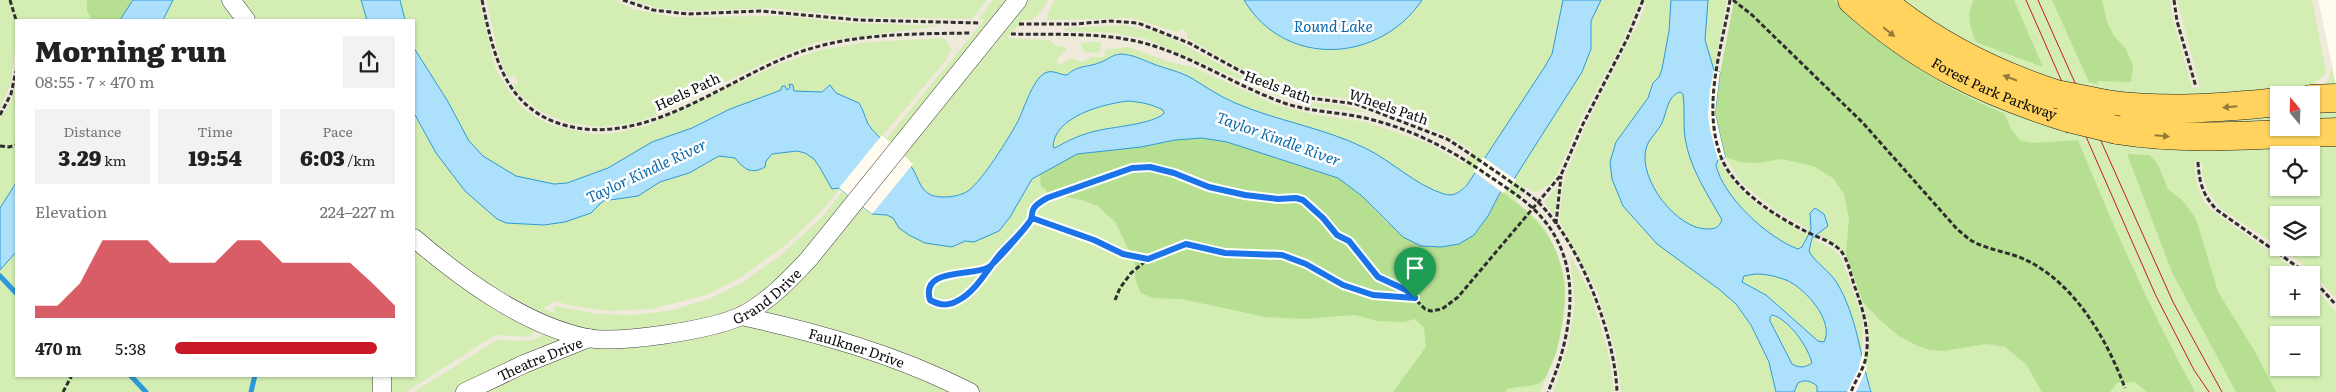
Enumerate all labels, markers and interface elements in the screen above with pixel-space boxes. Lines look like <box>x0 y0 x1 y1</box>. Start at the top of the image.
water label: Round Lake <box>1293 14 1373 37</box>
one-way arrow <box>1883 26 1896 37</box>
text: Morning run <box>35 29 226 71</box>
button: share <box>343 36 395 88</box>
street label: Forest Park Parkway <box>1928 52 2061 124</box>
street label: Heels Path <box>1242 65 1314 107</box>
street label: Heels Path <box>651 67 723 115</box>
text: 08:55 · 7 × 470 m <box>35 69 155 93</box>
one-way arrow <box>2002 74 2017 82</box>
street label: Wheels Path <box>1346 83 1432 129</box>
north arrow <box>2270 86 2320 136</box>
map controls <box>2270 86 2320 376</box>
one-way arrow <box>2222 103 2238 111</box>
water label: Taylor Kindle River <box>1214 105 1344 171</box>
text: Distance <box>63 121 121 141</box>
text: Time <box>197 121 233 141</box>
text: Pace <box>323 121 353 141</box>
water label: Taylor Kindle River <box>582 132 710 208</box>
one-way arrow <box>2154 132 2170 140</box>
text: 3.29 <box>58 141 102 172</box>
text: 19:54 <box>188 141 242 172</box>
text: 6:03 <box>300 141 345 172</box>
button: locate <box>2270 146 2320 196</box>
text: km <box>102 150 126 170</box>
text: /km <box>345 150 375 170</box>
text: Elevation <box>35 199 107 223</box>
text: 224–227 m <box>320 199 395 223</box>
button: layers <box>2270 206 2320 256</box>
pin <box>1394 247 1436 298</box>
icon: arrive <box>1401 254 1429 282</box>
street label: Grand Drive <box>729 263 805 329</box>
button: + <box>2270 266 2320 316</box>
street label: Faulkner Drive <box>807 323 908 372</box>
button: − <box>2270 326 2320 376</box>
street label: Theatre Drive <box>494 332 585 385</box>
text: 470 m <box>35 336 82 360</box>
text: 5:38 <box>115 336 146 360</box>

